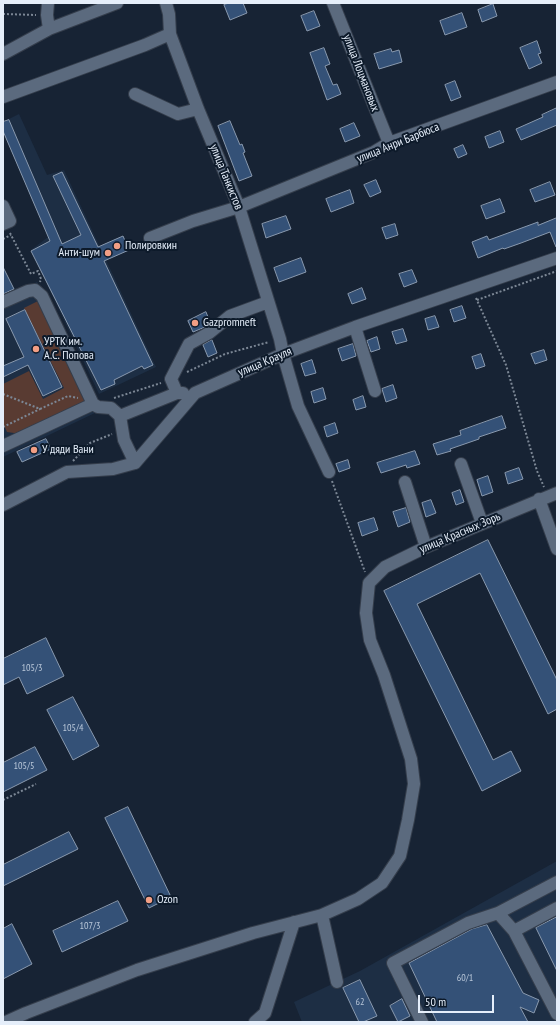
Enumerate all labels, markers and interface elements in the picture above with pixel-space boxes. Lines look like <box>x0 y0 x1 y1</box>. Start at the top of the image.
street label: улица Лоцмановых <box>340 32 382 114</box>
street label: улица Анри Барбюса <box>355 120 441 166</box>
street label: улица Танкистов <box>206 142 246 212</box>
place label: Полировкин <box>125 239 177 253</box>
marker: Полировкин <box>112 241 122 251</box>
place label: Анти-шум <box>59 246 100 260</box>
marker: Анти-шум <box>103 248 113 258</box>
place label: Gazpromneft <box>203 316 256 330</box>
marker: Gazpromneft <box>190 318 200 328</box>
place label: УРТК им. А.С. Попова <box>44 335 94 363</box>
marker: УРТК им. А.С. Попова <box>31 344 41 354</box>
street label: улица Крауля <box>236 344 294 380</box>
place label: У дяди Вани <box>42 443 94 457</box>
marker: У дяди Вани <box>29 445 39 455</box>
street label: улица Красных Зорь <box>417 509 503 557</box>
house number: 105/3 <box>22 662 42 674</box>
house number: 105/4 <box>63 722 83 734</box>
house number: 105/5 <box>14 760 34 772</box>
place label: Ozon <box>157 893 178 907</box>
marker: Ozon <box>144 895 154 905</box>
house number: 107/3 <box>80 920 100 932</box>
house number: 60/1 <box>457 972 473 984</box>
scale bar <box>420 987 496 1013</box>
text: 50 m <box>425 994 446 1009</box>
house number: 62 <box>356 996 364 1008</box>

